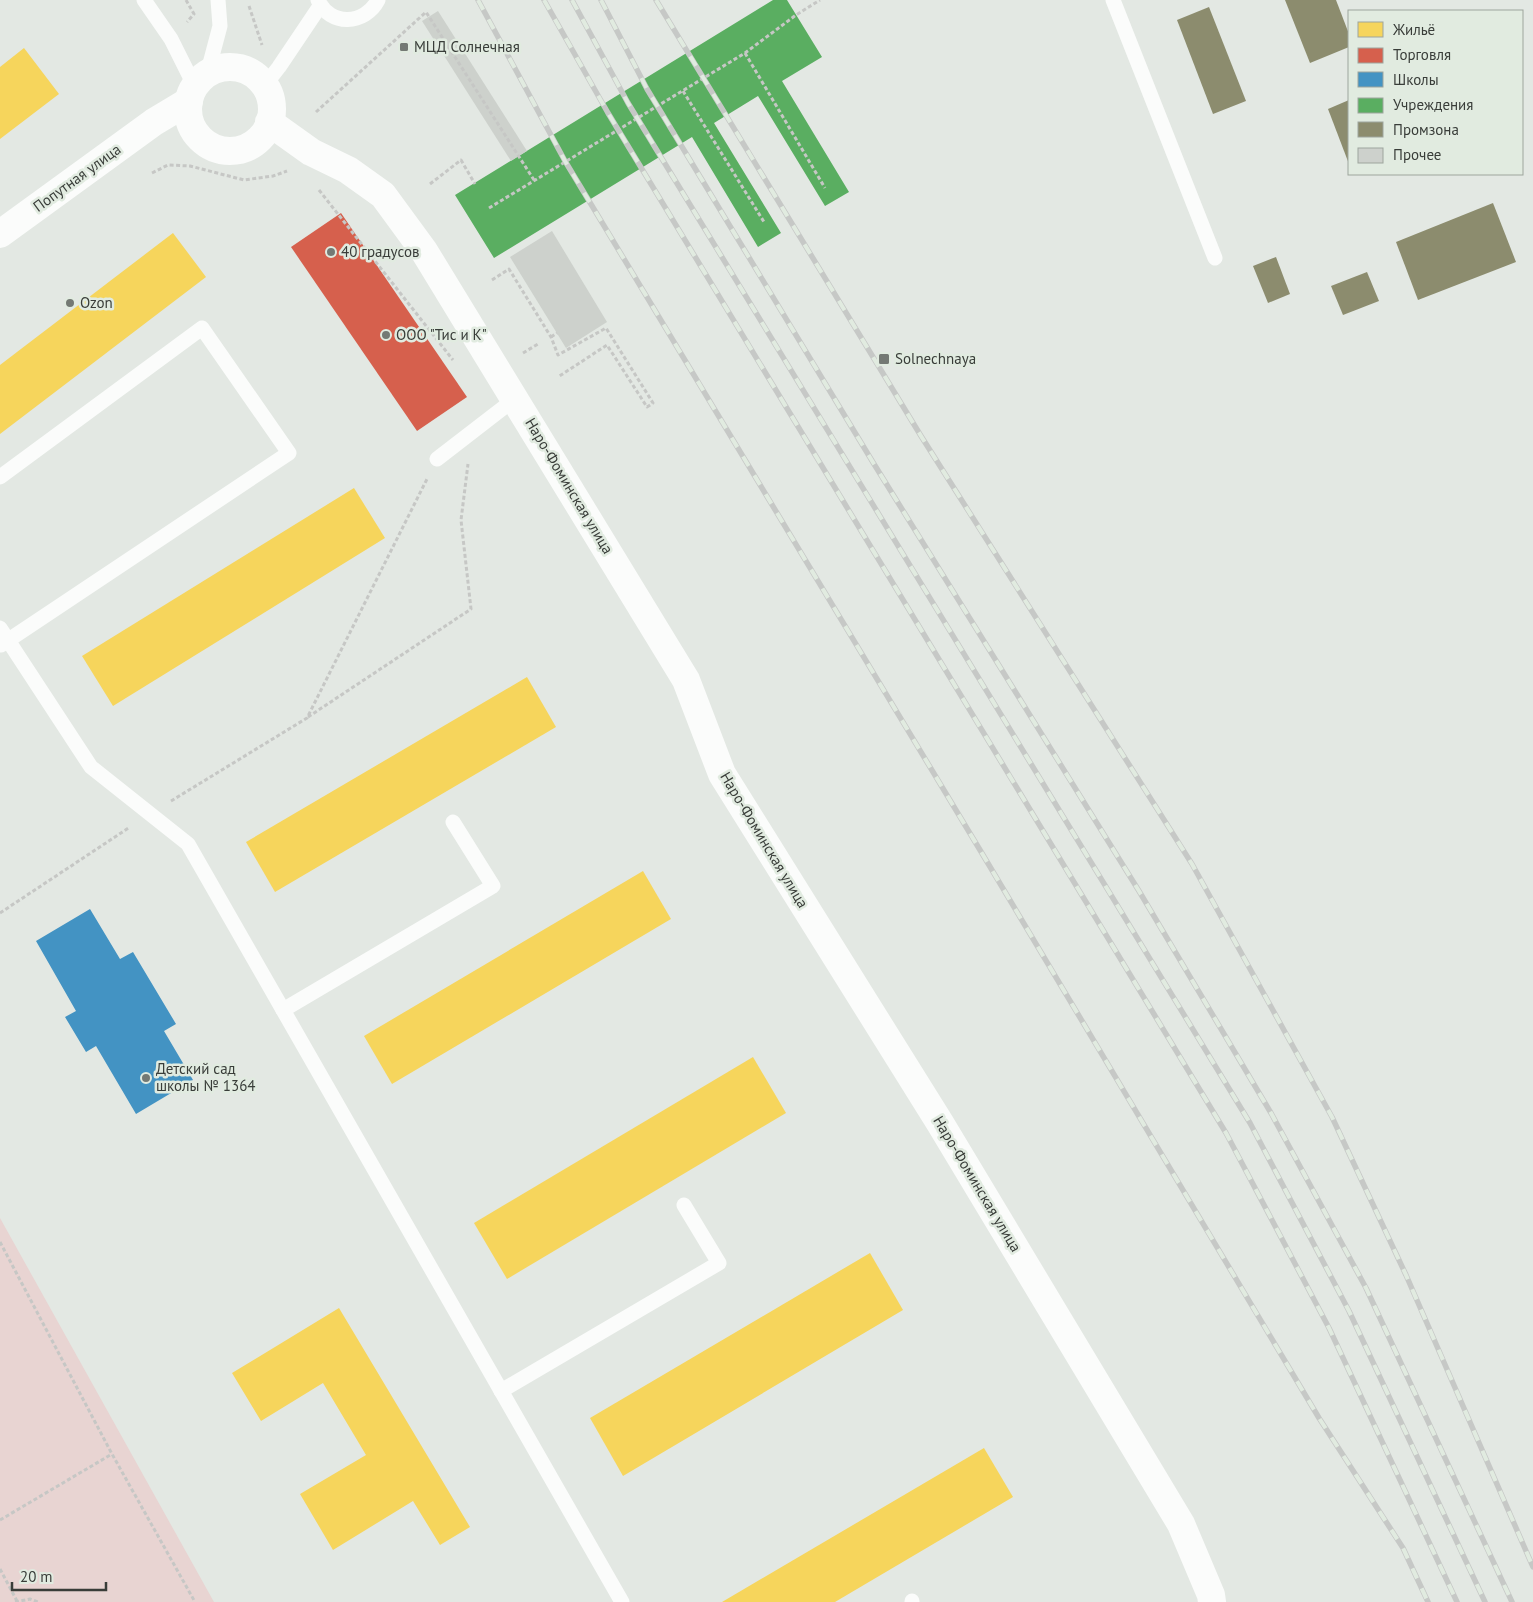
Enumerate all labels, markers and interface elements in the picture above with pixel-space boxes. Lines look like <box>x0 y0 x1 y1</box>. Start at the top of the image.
legend <box>1348 10 1523 175</box>
text: Жильё <box>1392 20 1435 39</box>
place label: МЦД Солнечная <box>414 37 520 56</box>
marker: МЦД Солнечная <box>398 41 410 53</box>
text: Торговля <box>1393 45 1451 64</box>
text: Школы <box>1393 70 1439 89</box>
text: Учреждения <box>1393 95 1473 114</box>
text: Промзона <box>1393 120 1459 139</box>
street label: Попутная улица <box>29 139 124 216</box>
text: Прочее <box>1393 145 1441 164</box>
place label: 40 градусов <box>341 242 419 261</box>
marker: 40 градусов <box>325 246 337 258</box>
place label: Ozon <box>80 293 113 312</box>
marker: Ozon <box>64 297 76 309</box>
place label: ООО "Тис и К" <box>396 325 487 344</box>
marker: ООО "Тис и К" <box>380 329 392 341</box>
place label: Solnechnaya <box>895 349 976 368</box>
marker: Solnechnaya <box>877 352 891 366</box>
street label: Наро-Фоминская улица <box>521 414 618 557</box>
street label: Наро-Фоминская улица <box>716 768 813 911</box>
place label: Детский сад школы № 1364 <box>156 1059 256 1095</box>
marker: Детский сад школы № 1364 <box>140 1072 152 1084</box>
street label: Наро-Фоминская улица <box>929 1112 1026 1255</box>
scale bar <box>12 1560 106 1592</box>
text: 20 m <box>20 1567 53 1586</box>

